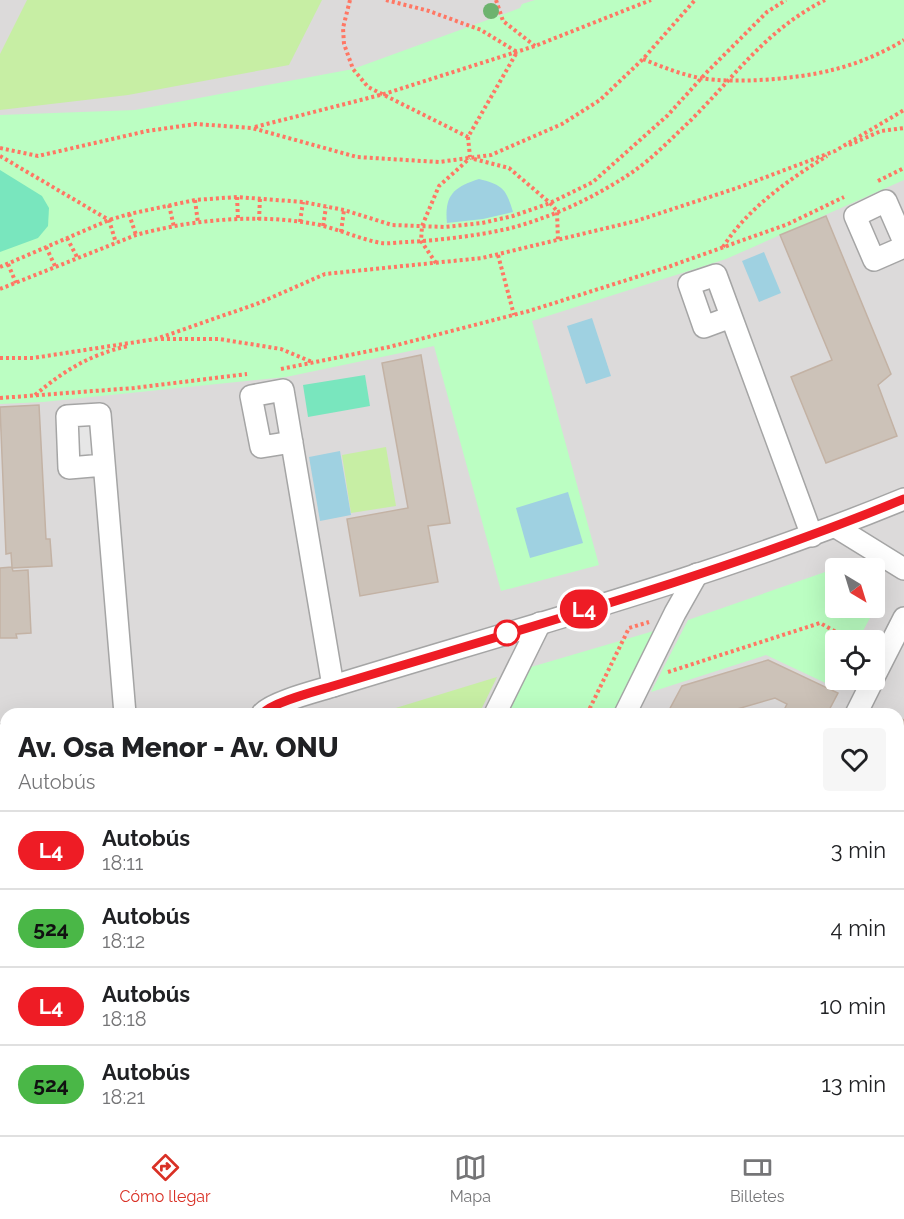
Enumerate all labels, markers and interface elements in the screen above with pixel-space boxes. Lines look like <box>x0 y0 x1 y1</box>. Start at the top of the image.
north arrow <box>825 558 885 618</box>
map controls <box>825 558 885 690</box>
line badge: L4 <box>557 590 611 628</box>
text: L4 <box>572 597 596 622</box>
unlabelled marker <box>494 620 520 646</box>
button: locate <box>825 630 885 690</box>
button: heart <box>823 728 886 791</box>
text: Av. Osa Menor - Av. ONU <box>18 731 339 764</box>
text: Autobús <box>18 770 95 794</box>
text: Autobús <box>102 825 190 851</box>
text: 3 min <box>831 837 886 863</box>
text: L4 <box>39 838 63 863</box>
text: 18:11 <box>102 851 143 875</box>
text: Autobús <box>102 903 190 929</box>
text: 4 min <box>831 915 886 941</box>
text: 524 <box>33 916 69 941</box>
text: 18:12 <box>102 929 145 953</box>
text: Autobús <box>102 981 190 1007</box>
text: 10 min <box>820 993 886 1019</box>
text: L4 <box>39 994 63 1019</box>
text: 18:18 <box>102 1007 147 1031</box>
text: Autobús <box>102 1059 190 1085</box>
text: 13 min <box>821 1071 886 1097</box>
text: 524 <box>33 1072 69 1097</box>
text: 18:21 <box>102 1085 145 1109</box>
tab: Cómo llegar <box>120 1151 211 1206</box>
tab: Mapa <box>450 1151 491 1206</box>
tab: Billetes <box>730 1151 784 1206</box>

